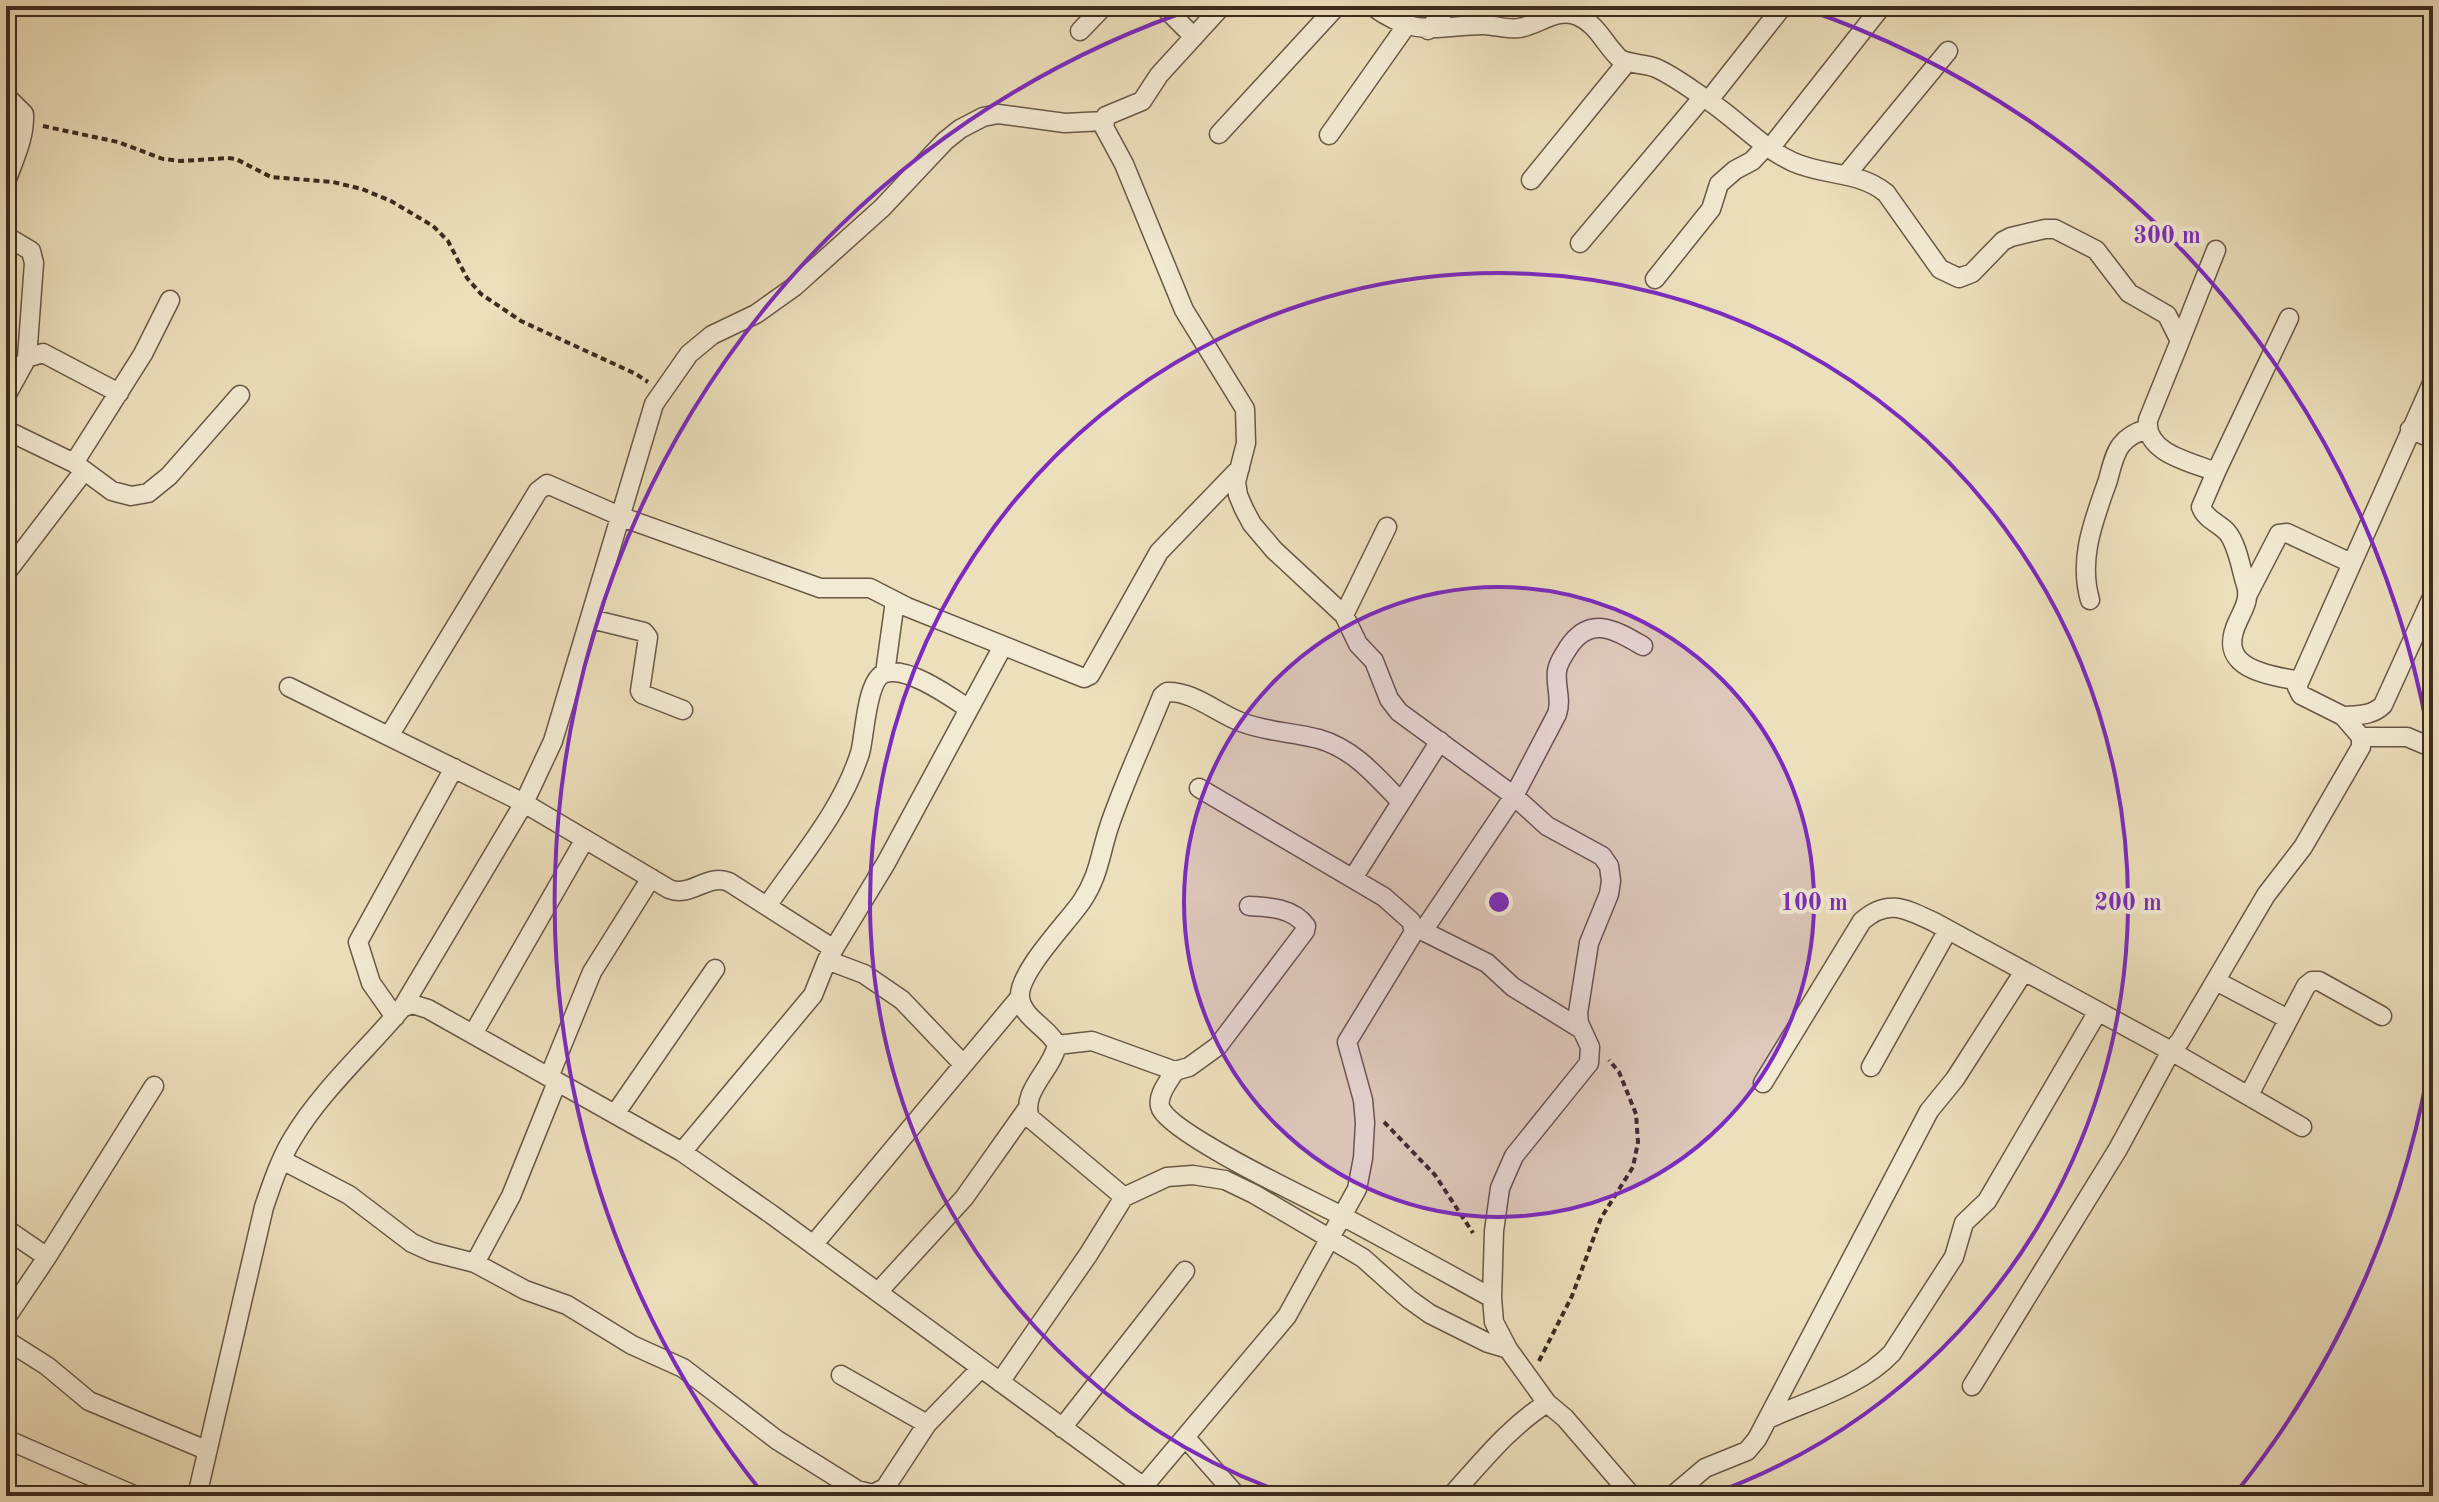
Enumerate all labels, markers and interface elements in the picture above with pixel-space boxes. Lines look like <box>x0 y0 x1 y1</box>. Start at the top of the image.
text: 300 m <box>2133 225 2201 249</box>
centre of rings <box>1485 888 1513 916</box>
text: 100 m <box>1780 892 1848 916</box>
text: 200 m <box>2094 892 2162 916</box>

